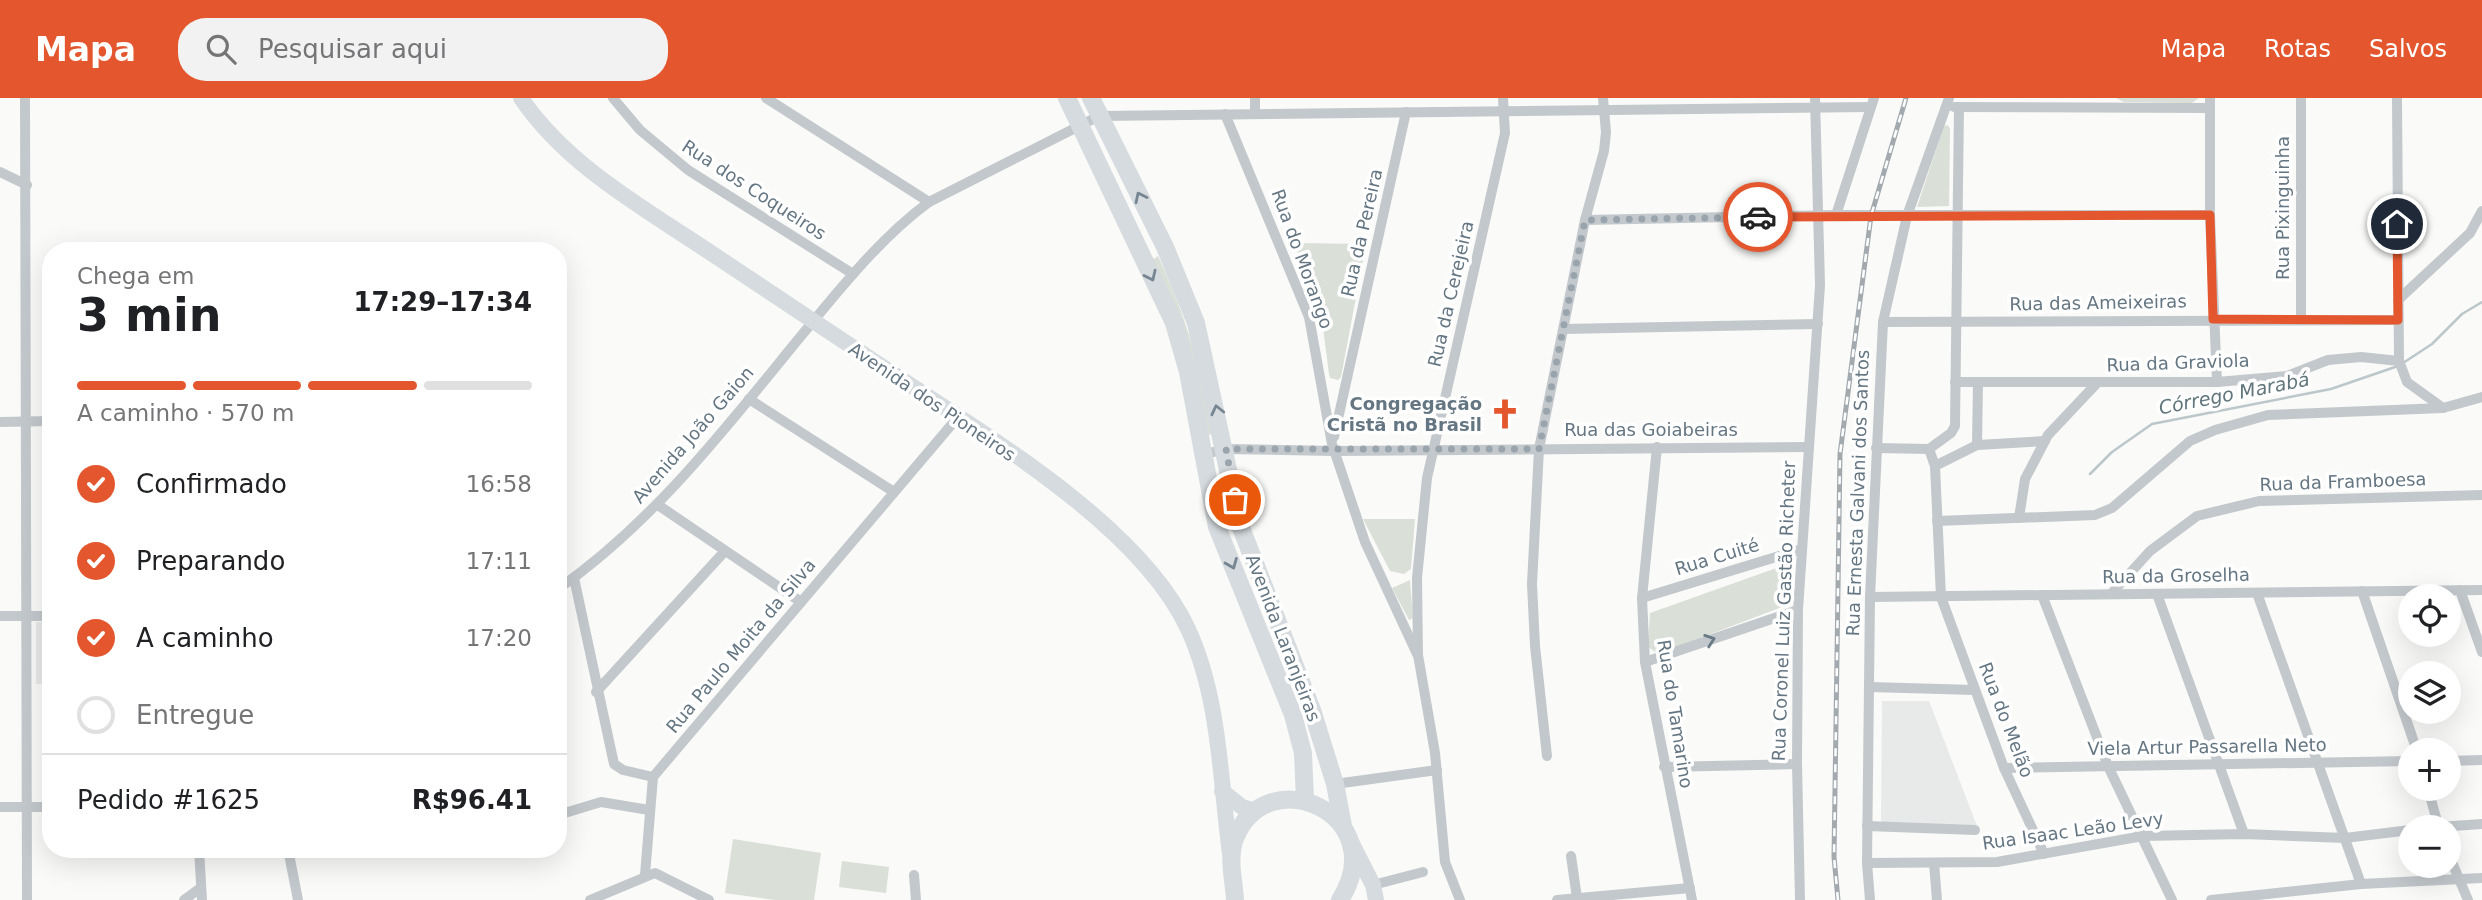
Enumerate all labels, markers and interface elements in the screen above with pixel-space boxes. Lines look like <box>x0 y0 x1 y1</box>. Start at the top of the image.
search box <box>178 18 668 81</box>
text: Mapa <box>35 30 136 69</box>
icon: search <box>202 30 240 68</box>
text: Pesquisar aqui <box>258 34 447 64</box>
text: Mapa <box>2161 35 2226 63</box>
text: Rotas <box>2264 35 2331 63</box>
text: Salvos <box>2369 35 2447 63</box>
street label: Rua dos Coqueiros <box>678 135 830 244</box>
street label: Rua Pixinguinha <box>2272 136 2293 280</box>
street label: Rua da Pereira <box>1337 167 1386 299</box>
courier <box>1723 182 1793 252</box>
street label: Rua do Morango <box>1267 186 1337 331</box>
one-way arrow <box>1134 192 1148 204</box>
pin <box>2367 194 2427 254</box>
icon: car <box>1739 198 1777 236</box>
icon: home <box>2378 205 2416 243</box>
street label: Rua da Cerejeira <box>1423 219 1478 369</box>
text: Chega em <box>77 263 194 289</box>
one-way arrow <box>1143 269 1157 281</box>
text: 17:29–17:34 <box>353 287 532 317</box>
text: 3 min <box>77 288 221 342</box>
street label: Rua das Ameixeiras <box>2009 290 2187 315</box>
street label: Avenida dos Pioneiros <box>845 338 1020 465</box>
street label: Rua Ernesta Galvani dos Santos <box>1842 349 1873 637</box>
street label: Rua da Graviola <box>2106 350 2250 375</box>
street label: Avenida João Gaion <box>628 362 758 507</box>
water label: Córrego Marabá <box>2157 368 2311 418</box>
place label: Congregação Cristã no Brasil <box>1327 393 1482 435</box>
church icon: Congregação Cristã no Brasil <box>1488 397 1522 431</box>
text: A caminho · 570 m <box>77 400 294 426</box>
one-way arrow <box>1210 405 1225 417</box>
street label: Rua das Goiabeiras <box>1564 419 1738 440</box>
street label: Rua Coronel Luiz Gastão Richeter <box>1768 460 1799 762</box>
icon: check <box>77 465 115 503</box>
street label: Rua da Framboesa <box>2259 468 2427 495</box>
text: Confirmado <box>136 469 287 499</box>
pin <box>1205 470 1265 530</box>
text: 16:58 <box>466 471 532 497</box>
icon: bag <box>1216 481 1254 519</box>
street label: Rua Cuité <box>1672 534 1762 579</box>
icon: check <box>77 542 115 580</box>
text: Preparando <box>136 546 285 576</box>
text: 17:11 <box>466 548 532 574</box>
street label: Avenida Laranjeiras <box>1242 551 1325 724</box>
street label: Rua Paulo Moita da Silva <box>662 554 820 737</box>
one-way arrow <box>1224 558 1238 570</box>
street label: Rua da Groselha <box>2102 564 2250 587</box>
map controls <box>2398 584 2461 878</box>
button: locate <box>2398 584 2461 647</box>
icon: check <box>77 619 115 657</box>
text: A caminho <box>136 623 274 653</box>
text: 17:20 <box>466 625 532 651</box>
one-way arrow <box>1703 634 1715 648</box>
street label: Rua do Tamarino <box>1653 638 1698 790</box>
street label: Rua do Melão <box>1975 659 2038 780</box>
button: layers <box>2398 661 2461 724</box>
text: Entregue <box>136 700 254 730</box>
street label: Viela Artur Passarella Neto <box>2087 734 2327 759</box>
button: + <box>2398 738 2461 801</box>
text: Pedido #1625 <box>77 785 260 815</box>
text: R$96.41 <box>412 785 532 815</box>
street label: Rua Isaac Leão Levy <box>1981 807 2165 854</box>
button: − <box>2398 815 2461 878</box>

